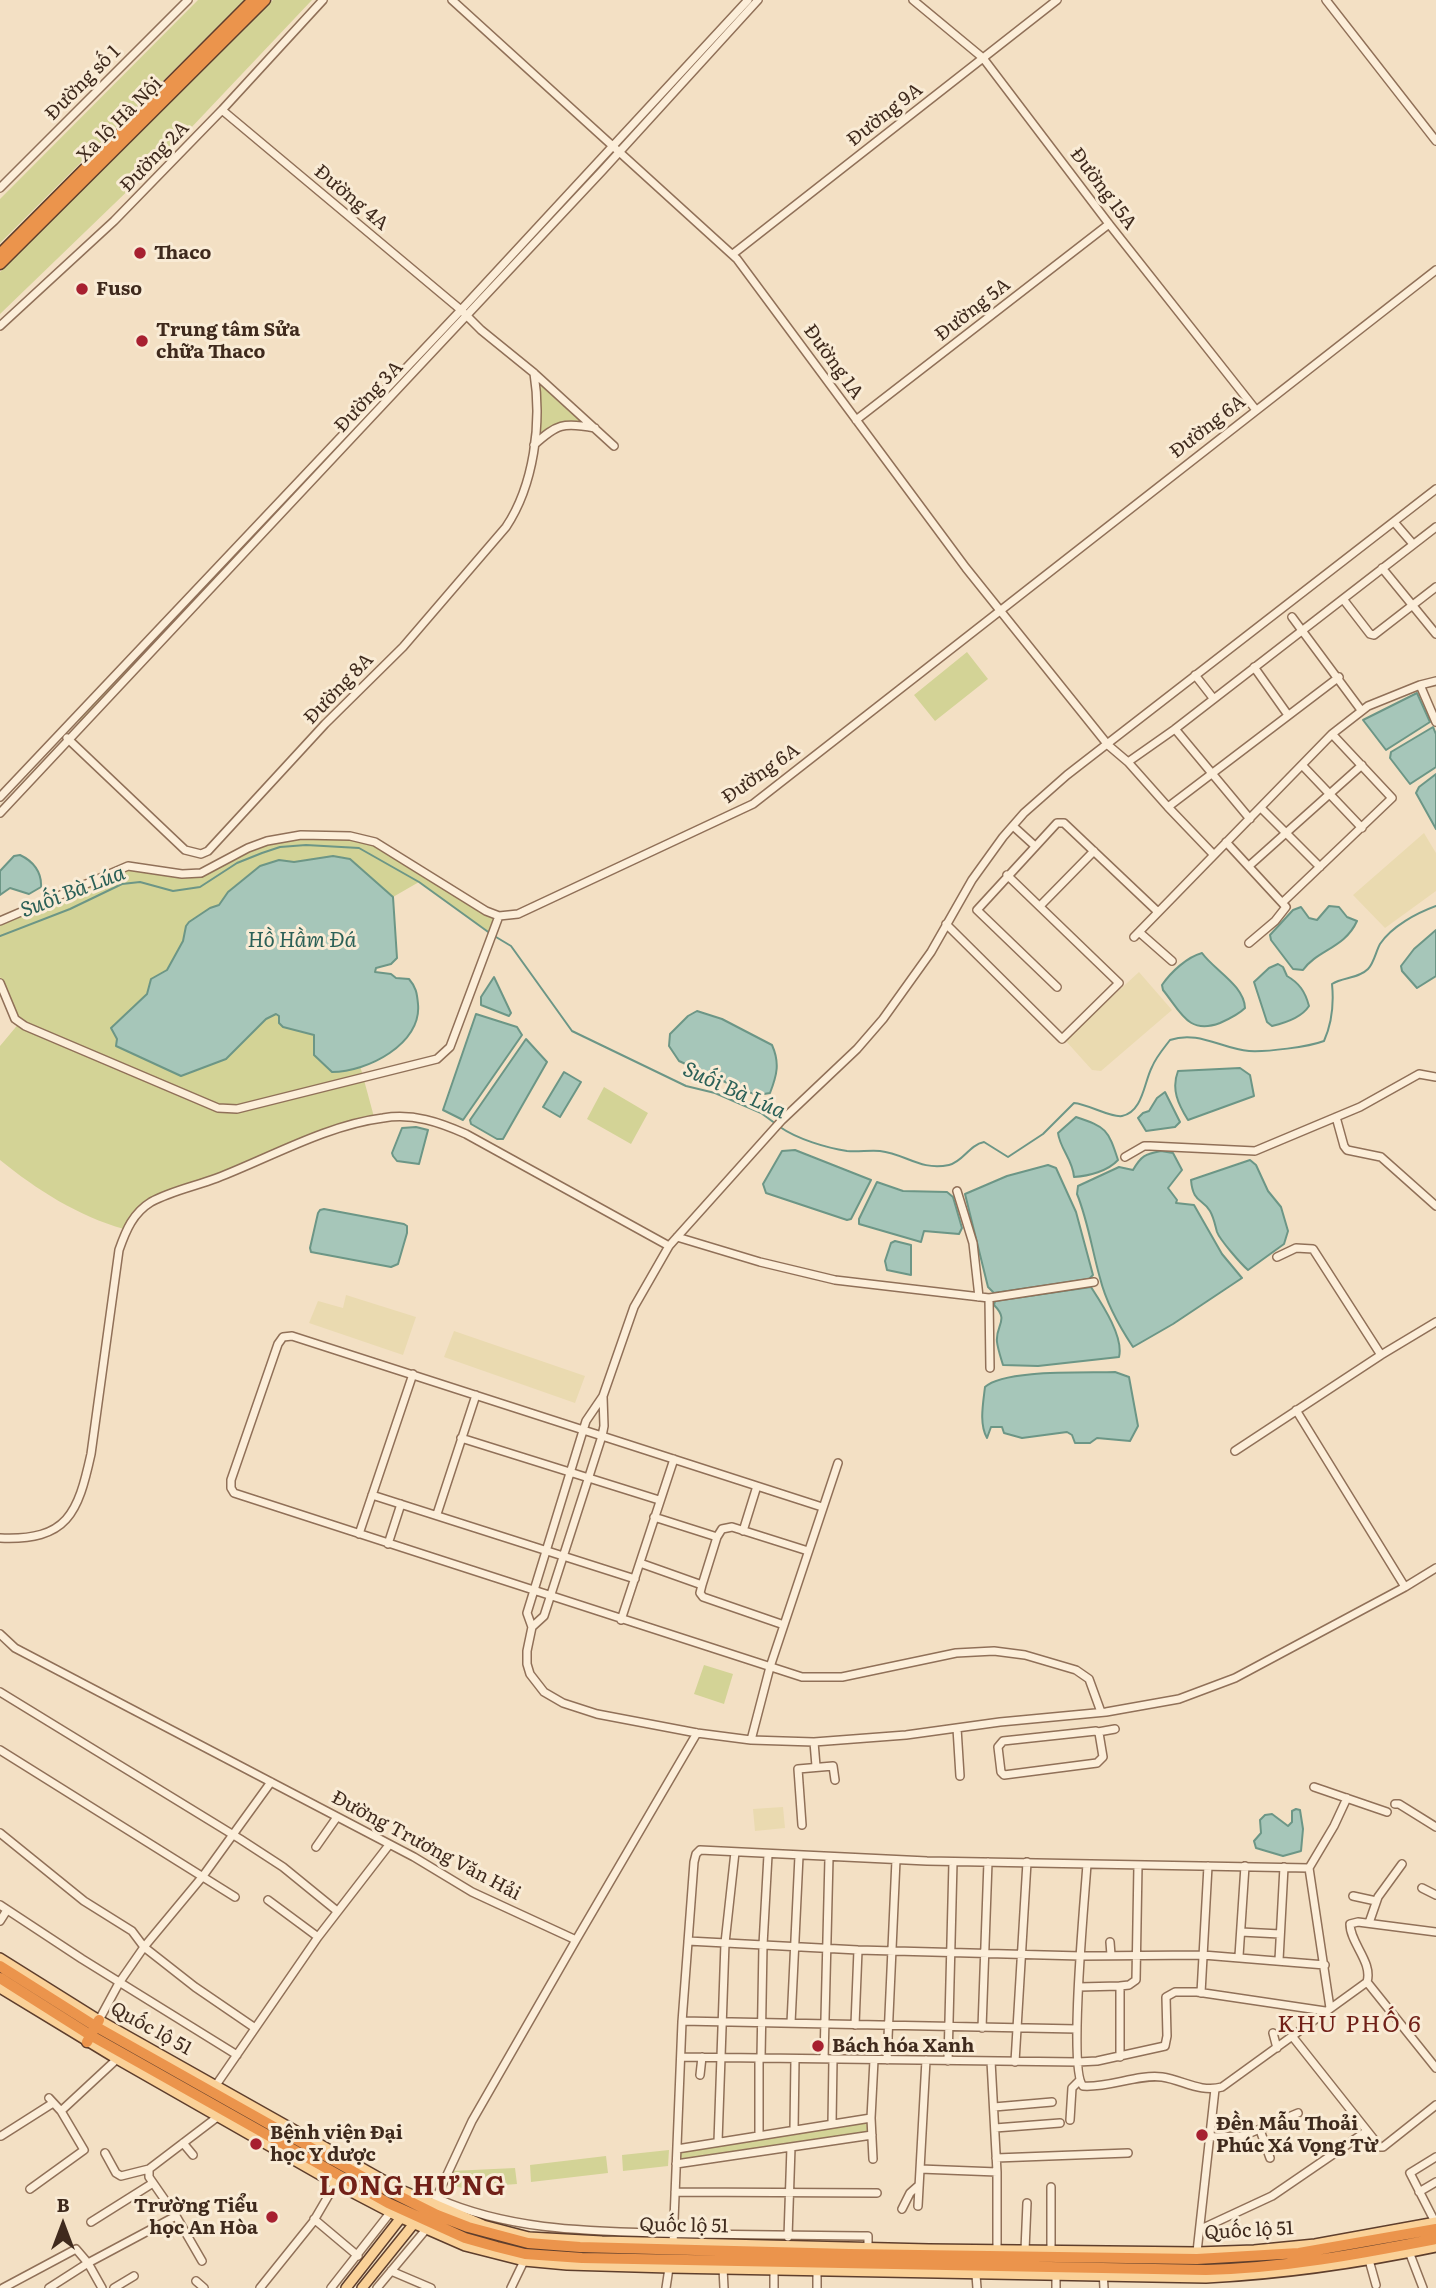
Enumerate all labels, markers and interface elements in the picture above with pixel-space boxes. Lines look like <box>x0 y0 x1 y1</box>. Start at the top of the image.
street label: Đường số 1 <box>41 41 125 125</box>
street label: Xa lộ Hà Nội <box>73 73 167 167</box>
street label: Đường 9A <box>843 79 927 151</box>
street label: Đường 2A <box>116 117 194 197</box>
street label: Đường 15A <box>1065 143 1141 235</box>
street label: Đường 4A <box>309 160 393 236</box>
place label: Thaco <box>154 242 211 264</box>
marker: Thaco <box>132 245 148 261</box>
street label: Đường 5A <box>931 274 1015 346</box>
place label: Fuso <box>96 278 142 300</box>
marker: Fuso <box>74 281 90 297</box>
place label: Trung tâm Sửa chữa Thaco <box>156 319 300 363</box>
street label: Đường 1A <box>798 320 868 404</box>
marker: Trung tâm Sửa chữa Thaco <box>134 333 150 349</box>
street label: Đường 3A <box>330 356 408 438</box>
street label: Đường 6A <box>1166 390 1250 464</box>
street label: Đường 8A <box>300 649 378 729</box>
street label: Đường 6A <box>718 739 804 809</box>
water label: Suối Bà Lúa <box>17 861 129 923</box>
water label: Hồ Hầm Đá <box>248 928 356 954</box>
water label: Suối Bà Lúa <box>679 1057 789 1125</box>
street label: Đường Trương Văn Hải <box>327 1786 525 1906</box>
street label: Quốc lộ 51 <box>106 1997 196 2061</box>
district label: KHU PHỐ 6 <box>1278 2011 1422 2039</box>
place label: Bách hóa Xanh <box>832 2035 974 2057</box>
marker: Bách hóa Xanh <box>810 2038 826 2054</box>
place label: Đền Mẫu Thoải Phúc Xá Vọng Từ <box>1216 2113 1379 2157</box>
place label: Bệnh viện Đại học Y dược <box>270 2122 403 2166</box>
marker: Đền Mẫu Thoải Phúc Xá Vọng Từ <box>1194 2127 1210 2143</box>
marker: Bệnh viện Đại học Y dược <box>248 2136 264 2152</box>
district label: LONG HƯNG <box>320 2171 506 2203</box>
north arrow <box>28 2190 98 2260</box>
text: B <box>56 2190 70 2218</box>
place label: Trường Tiểu học An Hòa <box>134 2195 258 2239</box>
marker: Trường Tiểu học An Hòa <box>264 2209 280 2225</box>
street label: Quốc lộ 51 <box>639 2214 729 2238</box>
street label: Quốc lộ 51 <box>1204 2217 1294 2245</box>

